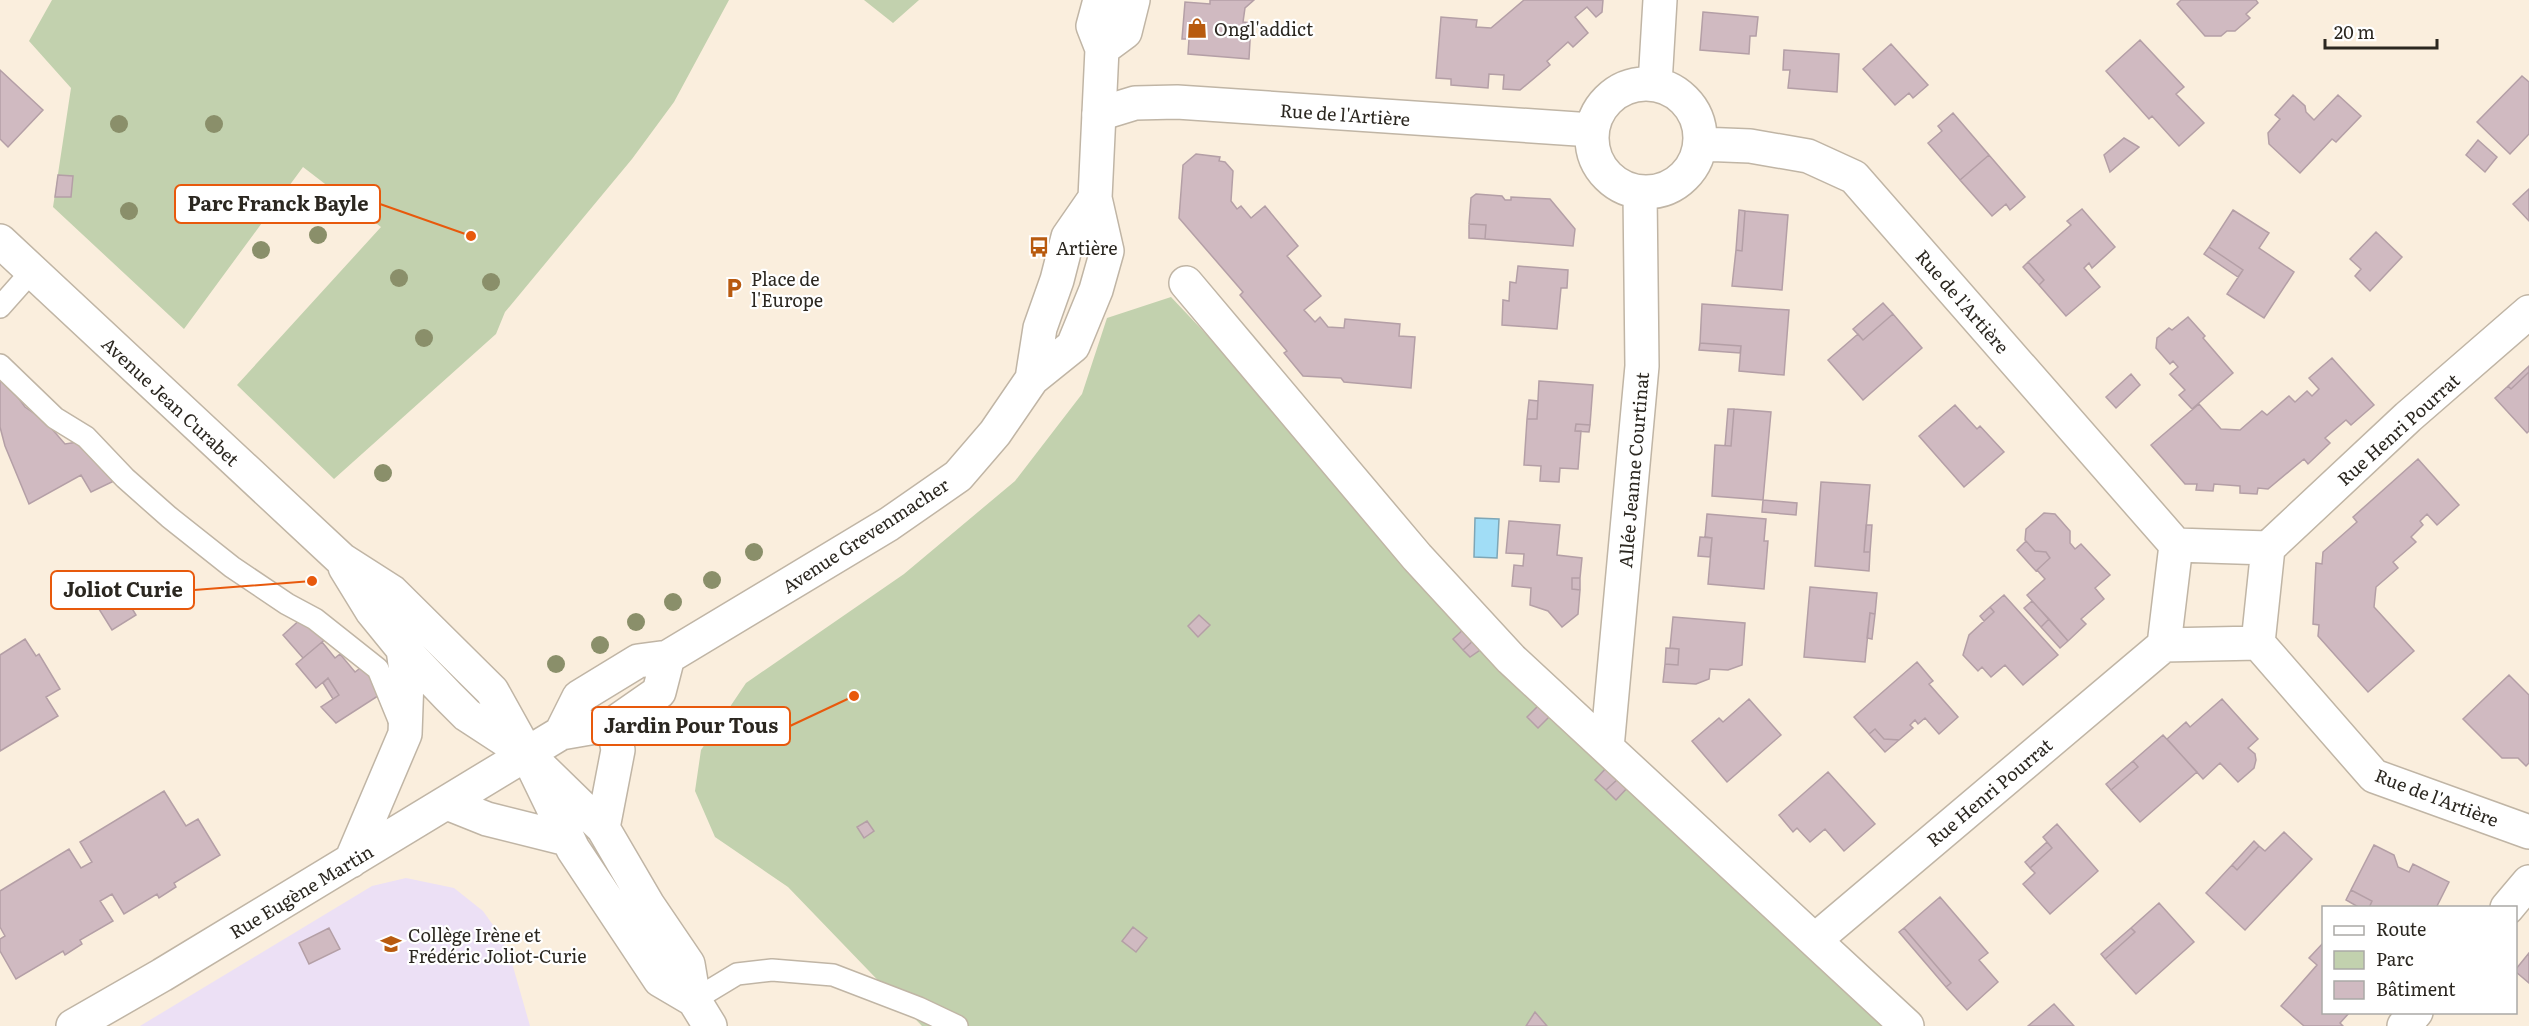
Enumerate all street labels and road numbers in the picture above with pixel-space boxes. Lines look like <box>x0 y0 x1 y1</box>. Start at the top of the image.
street label: Rue de l'Artière <box>1279 96 1411 132</box>
street label: Rue de l'Artière <box>1910 243 2016 359</box>
street label: Avenue Jean Curabet <box>96 330 246 472</box>
street label: Rue Henri Pourrat <box>2331 366 2466 491</box>
street label: Allée Jeanne Courtinat <box>1611 370 1655 569</box>
street label: Avenue Grevenmacher <box>776 471 954 599</box>
street label: Rue Henri Pourrat <box>1920 731 2058 853</box>
street label: Rue de l'Artière <box>2371 761 2503 833</box>
street label: Rue Eugène Martin <box>224 837 378 945</box>

